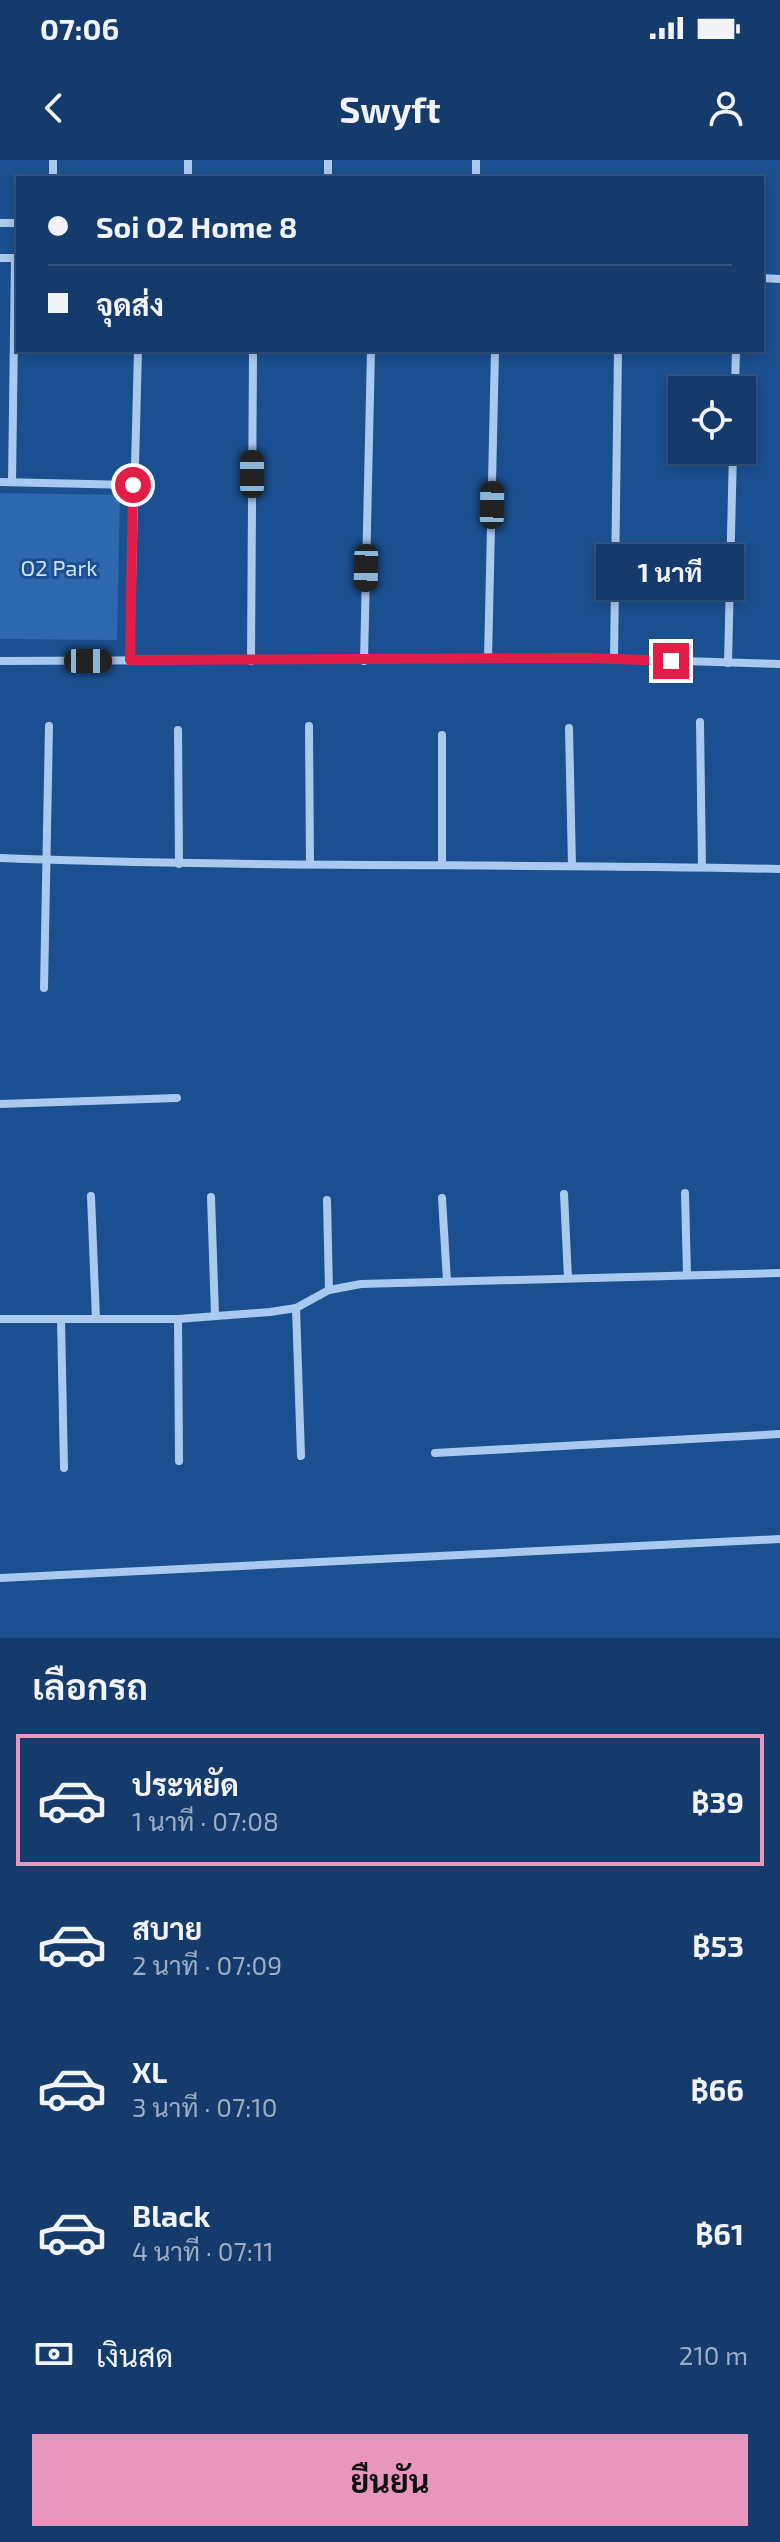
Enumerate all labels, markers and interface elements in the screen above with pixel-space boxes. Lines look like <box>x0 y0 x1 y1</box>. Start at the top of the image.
text: 07:06 <box>40 10 119 46</box>
icon: back <box>32 86 76 130</box>
icon: person <box>704 86 748 130</box>
text: Swyft <box>339 87 441 130</box>
text: Soi O2 Home 8 <box>96 208 298 244</box>
text: จุดส่ง <box>96 286 164 322</box>
map controls <box>668 376 756 464</box>
button: locate <box>668 376 756 464</box>
car <box>240 450 264 498</box>
route start <box>115 467 151 503</box>
car <box>480 481 504 529</box>
car <box>354 544 378 592</box>
callout: 1 นาที <box>597 545 745 601</box>
park label: O2 Park <box>21 554 97 580</box>
text: 1 นาที <box>638 556 702 587</box>
route end <box>653 643 689 679</box>
car <box>64 649 112 673</box>
text: เลือกรถ <box>32 1664 148 1707</box>
icon: car <box>36 1764 108 1836</box>
text: ประหยัด <box>132 1766 239 1802</box>
text: ฿39 <box>691 1783 744 1819</box>
text: 1 นาที · 07:08 <box>132 1805 279 1836</box>
icon: car <box>36 1908 108 1980</box>
text: สบาย <box>132 1910 202 1946</box>
text: ฿53 <box>692 1927 744 1963</box>
text: 2 นาที · 07:09 <box>132 1949 282 1980</box>
icon: car <box>36 2052 108 2124</box>
text: XL <box>132 2053 167 2089</box>
text: ฿66 <box>691 2071 744 2107</box>
text: 3 นาที · 07:10 <box>132 2091 277 2122</box>
icon: car <box>36 2196 108 2268</box>
text: Black <box>132 2197 210 2233</box>
text: ฿61 <box>695 2215 744 2251</box>
text: 4 นาที · 07:11 <box>132 2235 274 2266</box>
icon: cash <box>32 2332 76 2376</box>
text: เงินสด <box>96 2337 173 2373</box>
text: 210 m <box>679 2339 748 2370</box>
button: ยืนยัน <box>32 2434 748 2526</box>

